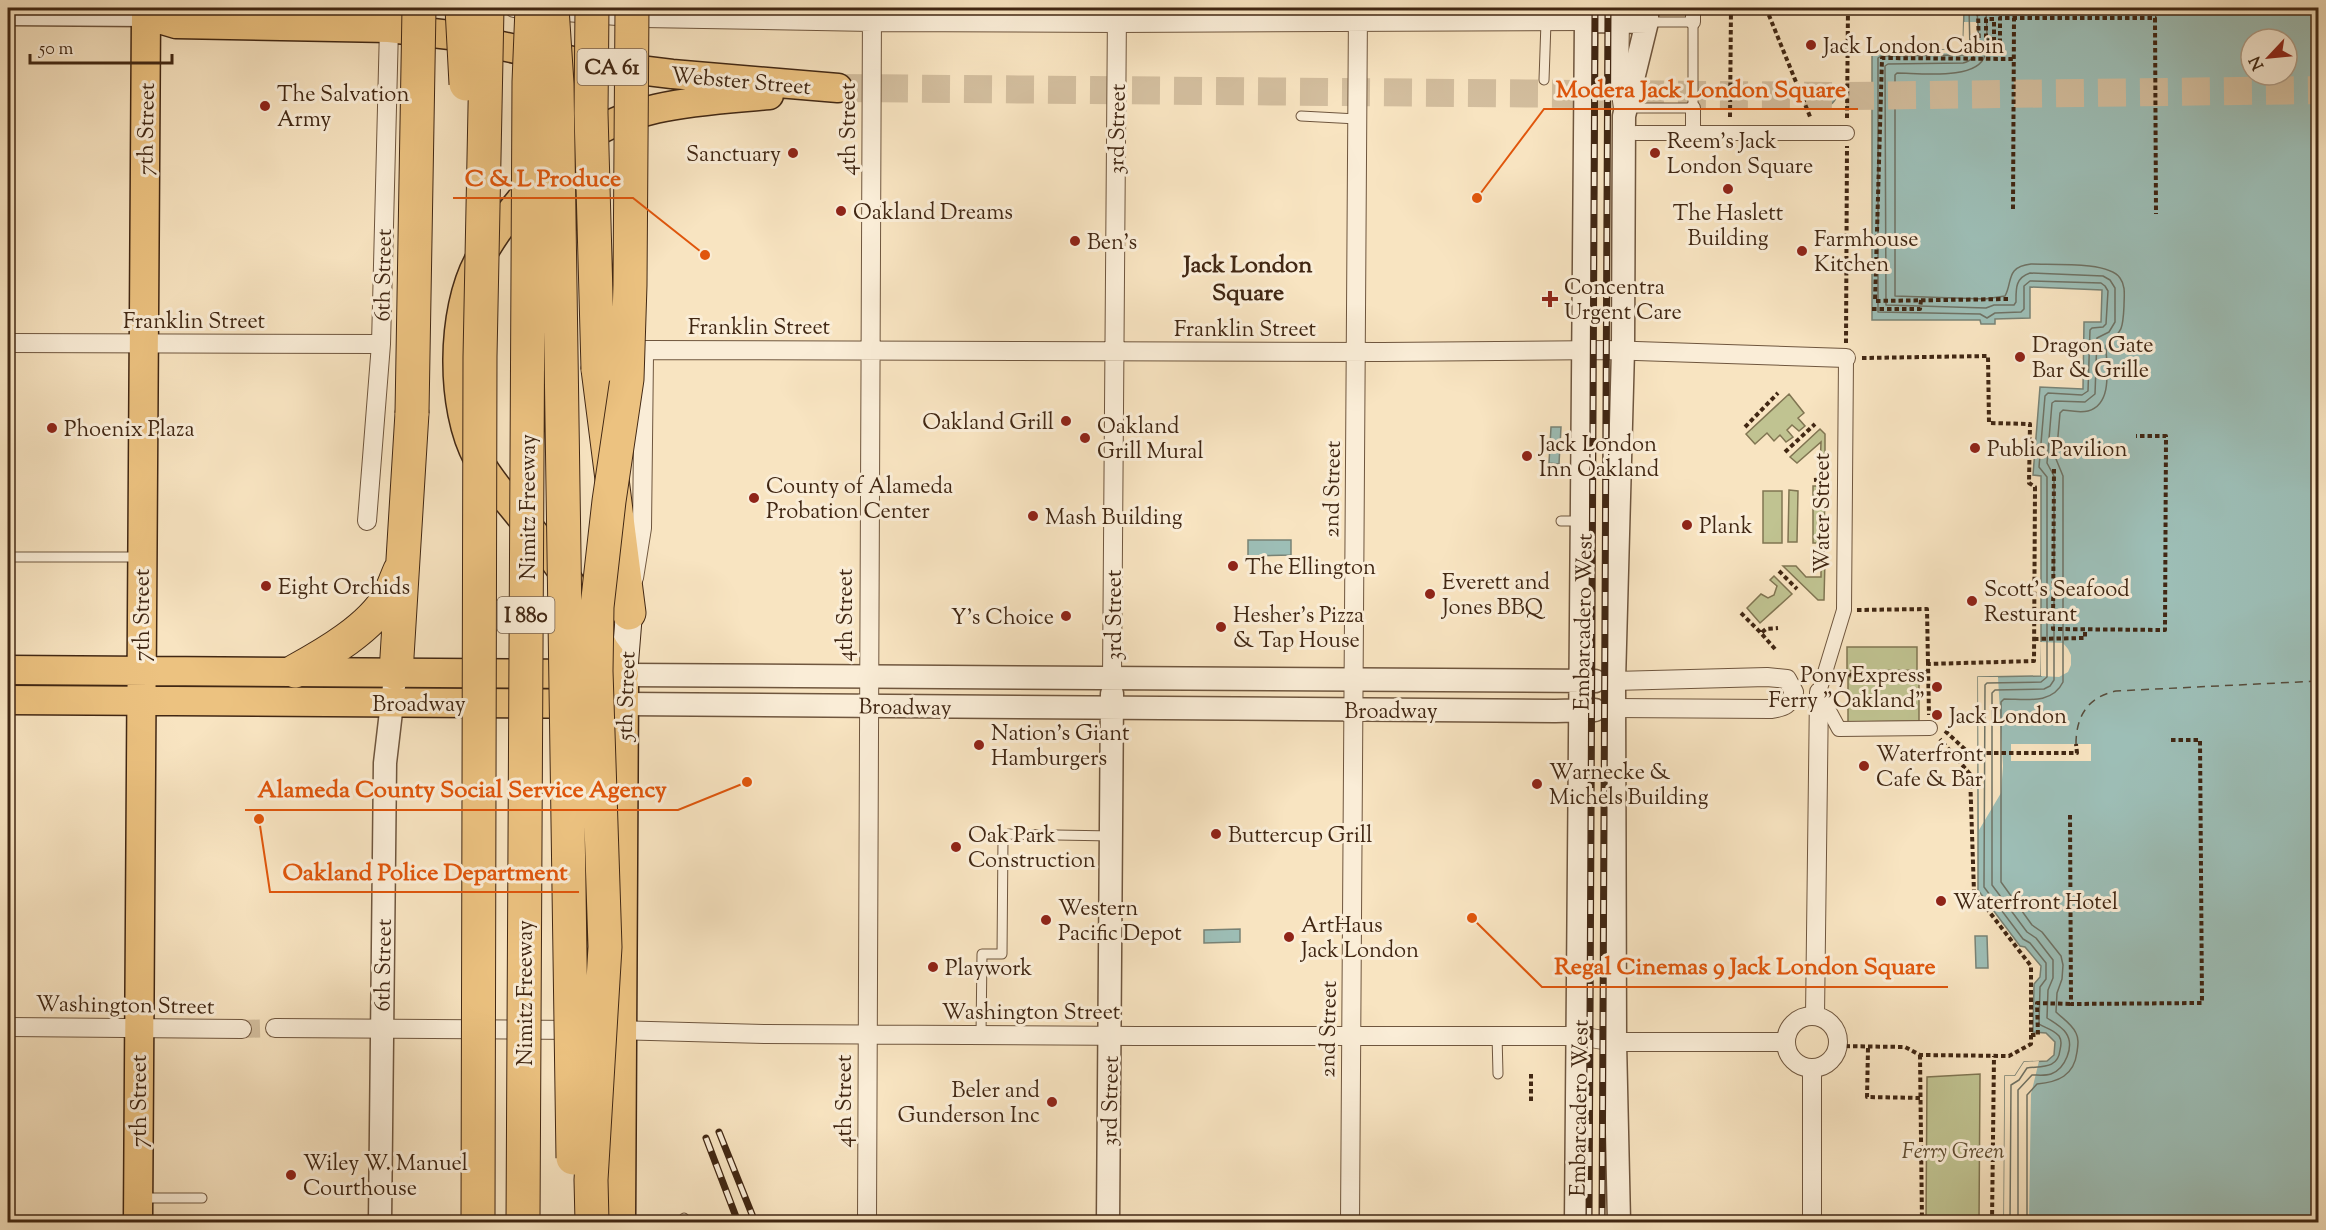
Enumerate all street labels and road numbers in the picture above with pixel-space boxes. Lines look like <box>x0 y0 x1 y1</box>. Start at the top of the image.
road number: CA 61 <box>578 49 646 85</box>
street label: Webster Street <box>669 61 813 105</box>
street label: 7th Street <box>131 82 165 176</box>
street label: 4th Street <box>834 82 866 175</box>
street label: 3rd Street <box>1102 83 1136 175</box>
street label: 6th Street <box>368 228 402 322</box>
street label: Franklin Street <box>123 307 266 339</box>
street label: Franklin Street <box>688 313 831 345</box>
street label: Franklin Street <box>1174 315 1317 347</box>
street label: Nimitz Freeway <box>514 434 546 580</box>
street label: 2nd Street <box>1317 440 1351 538</box>
street label: Water Street <box>1808 452 1840 573</box>
street label: Embarcadero West <box>1567 533 1603 711</box>
street label: 7th Street <box>128 568 160 661</box>
street label: 4th Street <box>831 568 863 661</box>
street label: 3rd Street <box>1100 569 1132 660</box>
road number: I 880 <box>498 597 554 633</box>
street label: 5th Street <box>610 650 646 743</box>
street label: Broadway <box>372 690 466 722</box>
street label: Broadway <box>858 692 952 726</box>
street label: Broadway <box>1344 697 1438 729</box>
street label: 6th Street <box>368 918 402 1012</box>
street label: Nimitz Freeway <box>511 920 543 1066</box>
street label: 2nd Street <box>1313 980 1347 1078</box>
street label: Washington Street <box>35 989 215 1025</box>
street label: Washington Street <box>942 998 1121 1030</box>
street label: Embarcadero West <box>1563 1019 1599 1197</box>
street label: 7th Street <box>125 1054 157 1147</box>
street label: 4th Street <box>830 1054 862 1147</box>
street label: 3rd Street <box>1095 1055 1129 1147</box>

